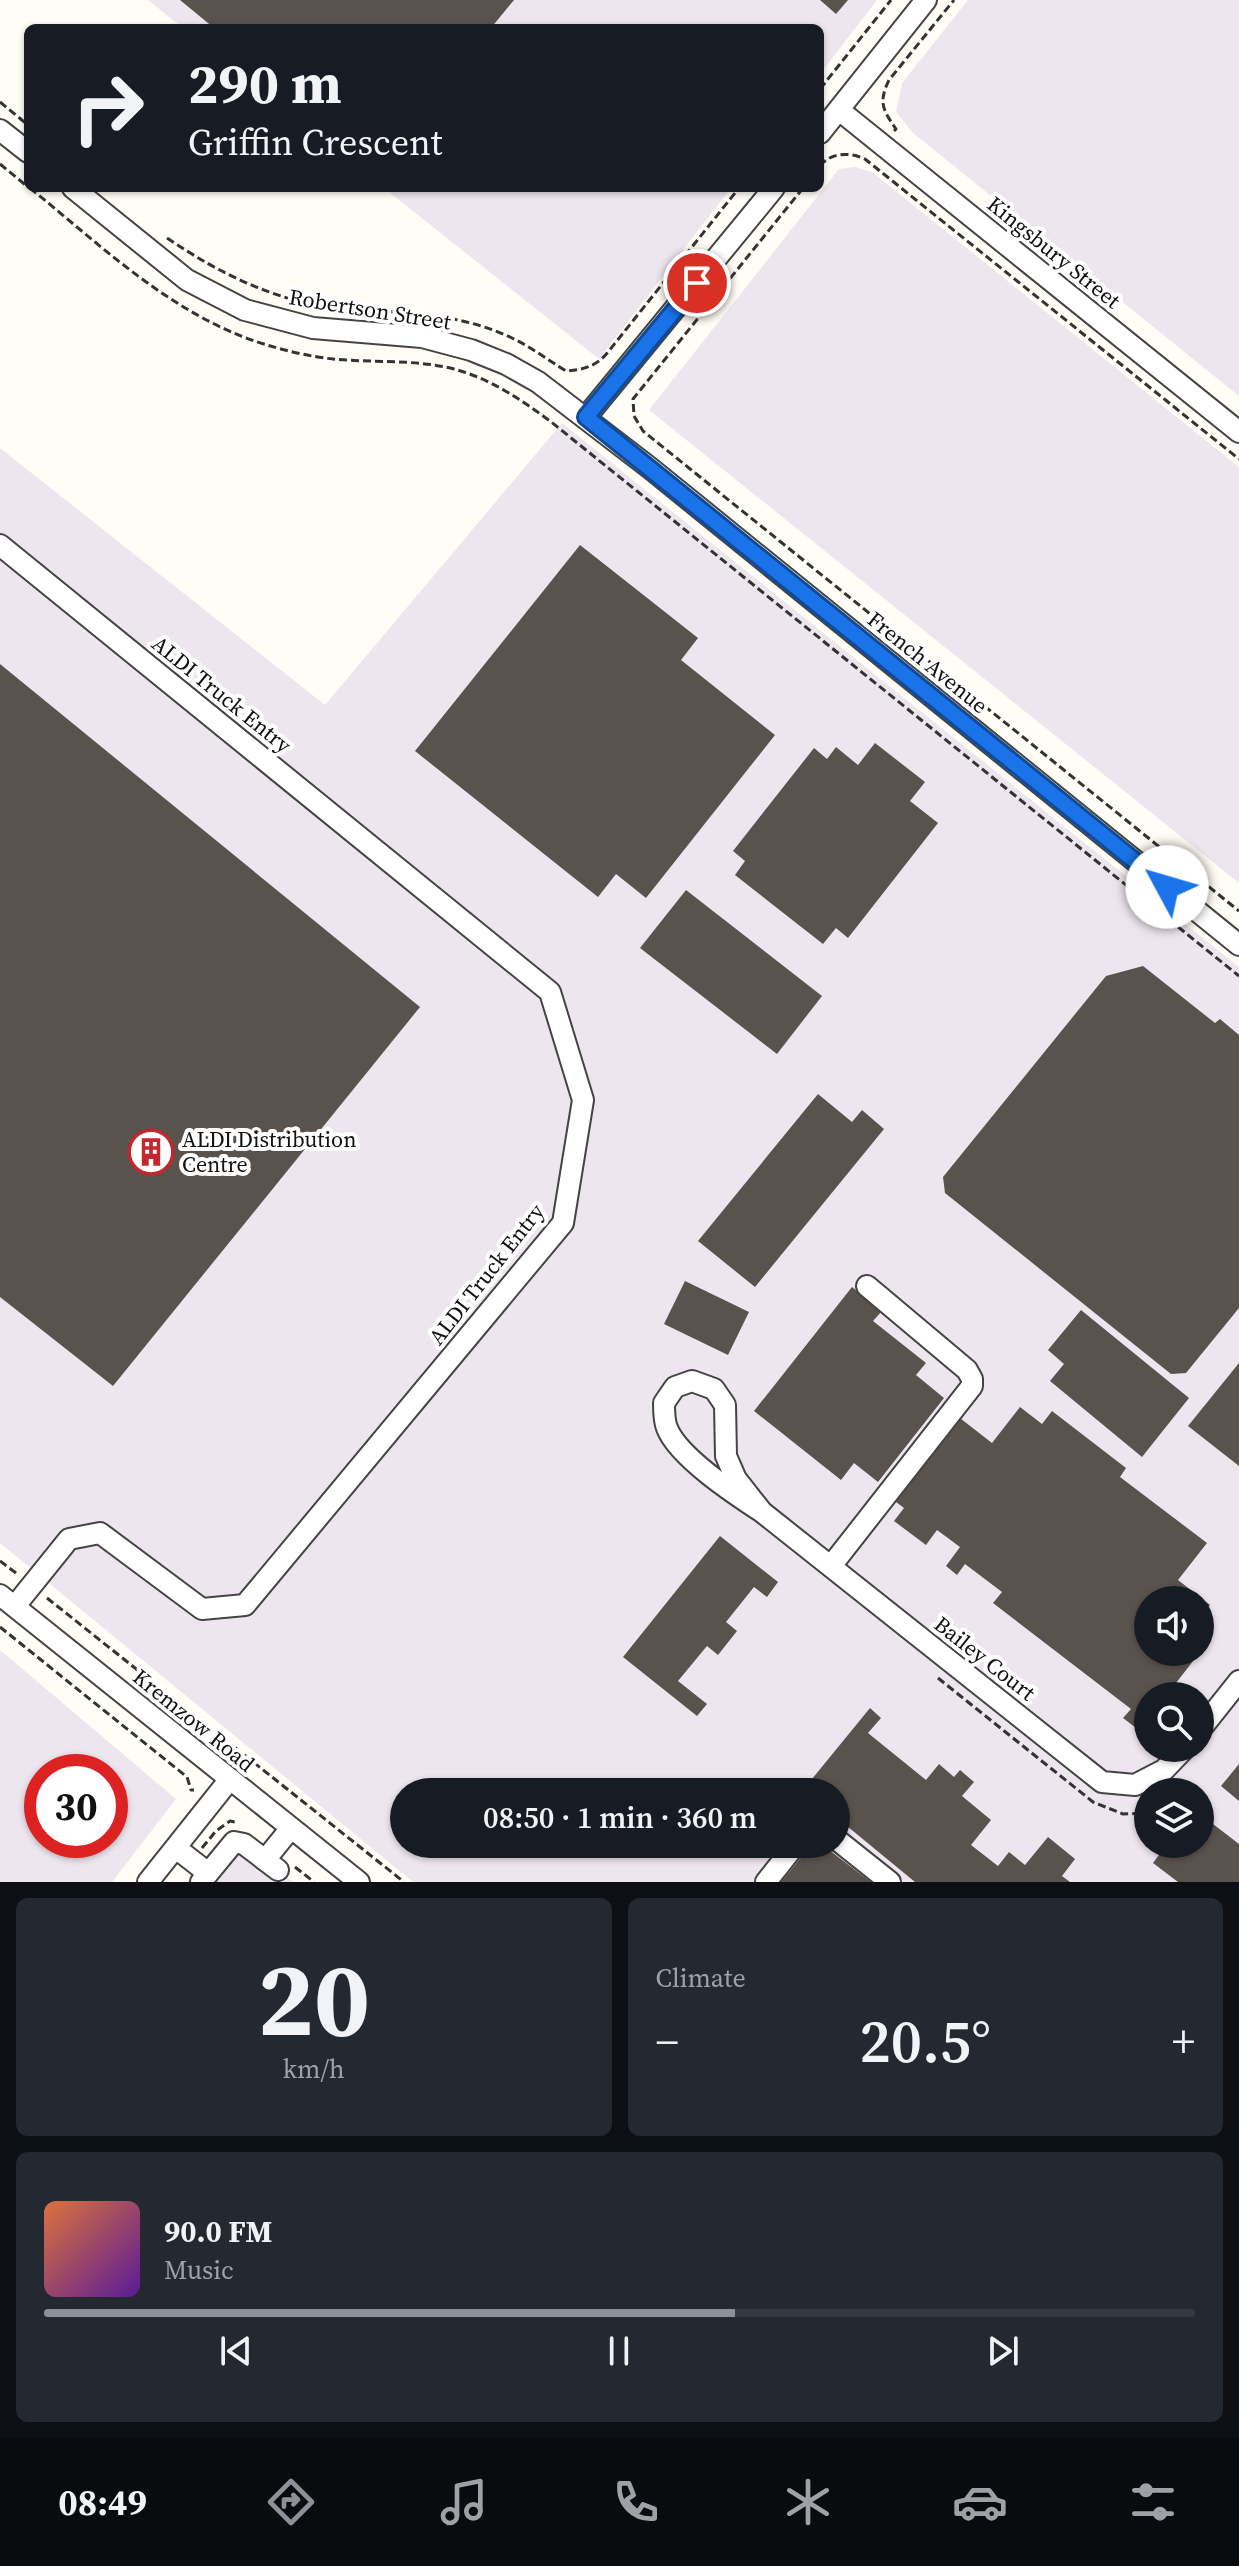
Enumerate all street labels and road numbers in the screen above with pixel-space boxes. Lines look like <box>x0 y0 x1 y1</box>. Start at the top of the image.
street label: Kingsbury Street <box>981 189 1128 316</box>
street label: Robertson Street <box>287 281 454 337</box>
street label: French Avenue <box>861 604 995 720</box>
street label: ALDI Truck Entry <box>146 628 299 760</box>
street label: ALDI Truck Entry <box>421 1197 551 1351</box>
street label: Bailey Court <box>928 1609 1043 1708</box>
street label: Kremzow Road <box>127 1662 262 1779</box>

